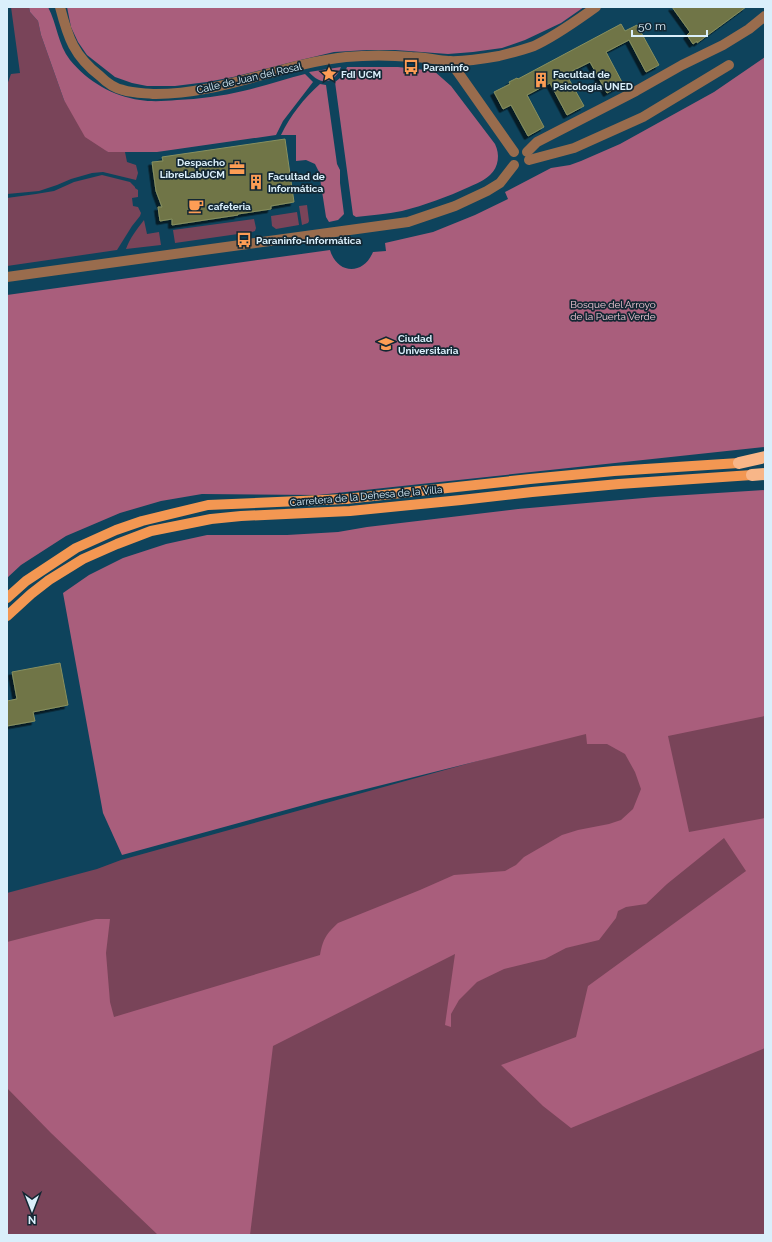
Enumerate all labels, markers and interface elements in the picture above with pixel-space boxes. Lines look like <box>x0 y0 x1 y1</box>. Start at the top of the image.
scale bar <box>632 12 707 38</box>
text: 50 m <box>638 19 666 33</box>
bus stop icon: Paraninfo <box>402 58 420 76</box>
street label: Calle de Juan del Rosal <box>195 60 303 95</box>
place label: Paraninfo <box>423 62 469 73</box>
place icon: FdI UCM <box>320 65 338 83</box>
place label: FdI UCM <box>341 69 381 80</box>
place label: Facultad de Psicología UNED <box>553 69 633 92</box>
building icon: Facultad de Psicología UNED <box>532 71 550 89</box>
place label: Despacho LibreLabUCM <box>160 157 225 180</box>
office icon: Despacho LibreLabUCM <box>228 159 246 177</box>
place label: Facultad de Informática <box>268 171 325 194</box>
building icon: Facultad de Informática <box>247 173 265 191</box>
cafe icon: cafeteria <box>187 197 205 215</box>
place label: cafeteria <box>208 201 251 212</box>
bus stop icon: Paraninfo-Informática <box>235 231 253 249</box>
place label: Paraninfo-Informática <box>256 235 361 246</box>
park label: Bosque del Arroyo de la Puerta Verde <box>570 299 656 322</box>
place label: Ciudad Universitaria <box>398 333 459 356</box>
school or university icon: Ciudad Universitaria <box>377 335 395 353</box>
street label: Carretera de la Dehesa de la Villa <box>289 484 443 508</box>
north arrow <box>12 1190 52 1230</box>
text: N <box>28 1213 36 1226</box>

